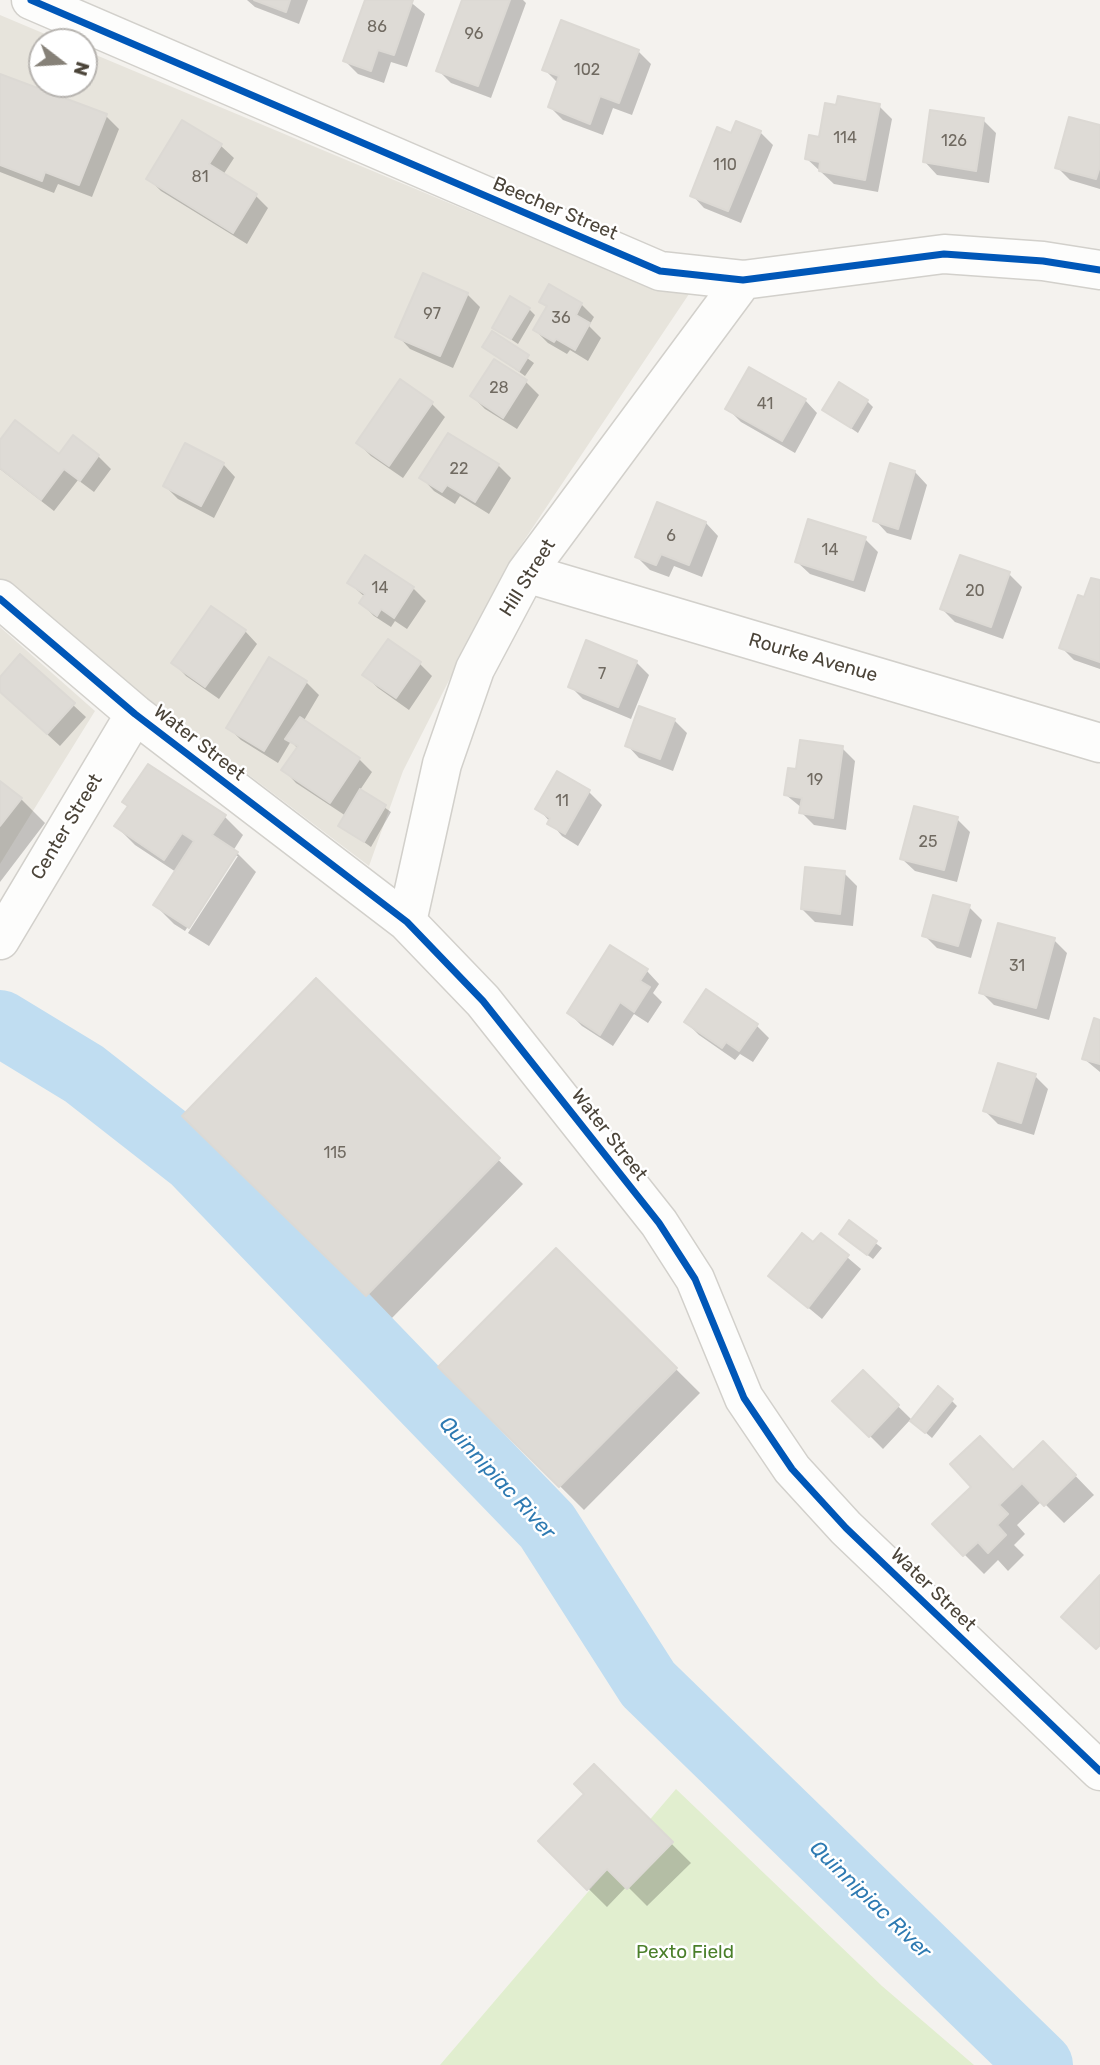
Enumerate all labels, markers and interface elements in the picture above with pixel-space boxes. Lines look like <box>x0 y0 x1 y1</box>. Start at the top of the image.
house number: 86 <box>367 17 387 37</box>
house number: 96 <box>465 24 483 44</box>
north arrow <box>28 28 98 98</box>
text: N <box>69 59 95 79</box>
house number: 102 <box>574 60 600 80</box>
house number: 114 <box>833 128 857 148</box>
house number: 126 <box>941 131 967 151</box>
house number: 110 <box>713 155 737 175</box>
house number: 81 <box>191 167 209 187</box>
street label: Beecher Street <box>489 172 621 246</box>
house number: 97 <box>423 304 441 324</box>
house number: 36 <box>551 308 571 328</box>
house number: 28 <box>489 378 509 398</box>
house number: 41 <box>757 394 773 414</box>
house number: 22 <box>450 459 468 479</box>
house number: 6 <box>666 526 676 546</box>
street label: Hill Street <box>495 535 561 621</box>
house number: 14 <box>822 540 838 560</box>
house number: 14 <box>372 578 388 598</box>
house number: 20 <box>965 581 985 601</box>
street label: Rourke Avenue <box>746 629 880 687</box>
house number: 7 <box>598 664 606 684</box>
street label: Water Street <box>149 700 249 786</box>
street label: Center Street <box>26 770 108 884</box>
house number: 19 <box>807 770 823 790</box>
house number: 11 <box>555 791 569 811</box>
house number: 25 <box>919 832 937 852</box>
house number: 31 <box>1009 956 1025 976</box>
street label: Water Street <box>566 1085 652 1185</box>
house number: 115 <box>323 1143 347 1163</box>
water label: Quinnipiac River <box>434 1411 560 1545</box>
street label: Water Street <box>885 1544 981 1636</box>
water label: Quinnipiac River <box>804 1836 936 1964</box>
park label: Pexto Field <box>636 1942 734 1964</box>

